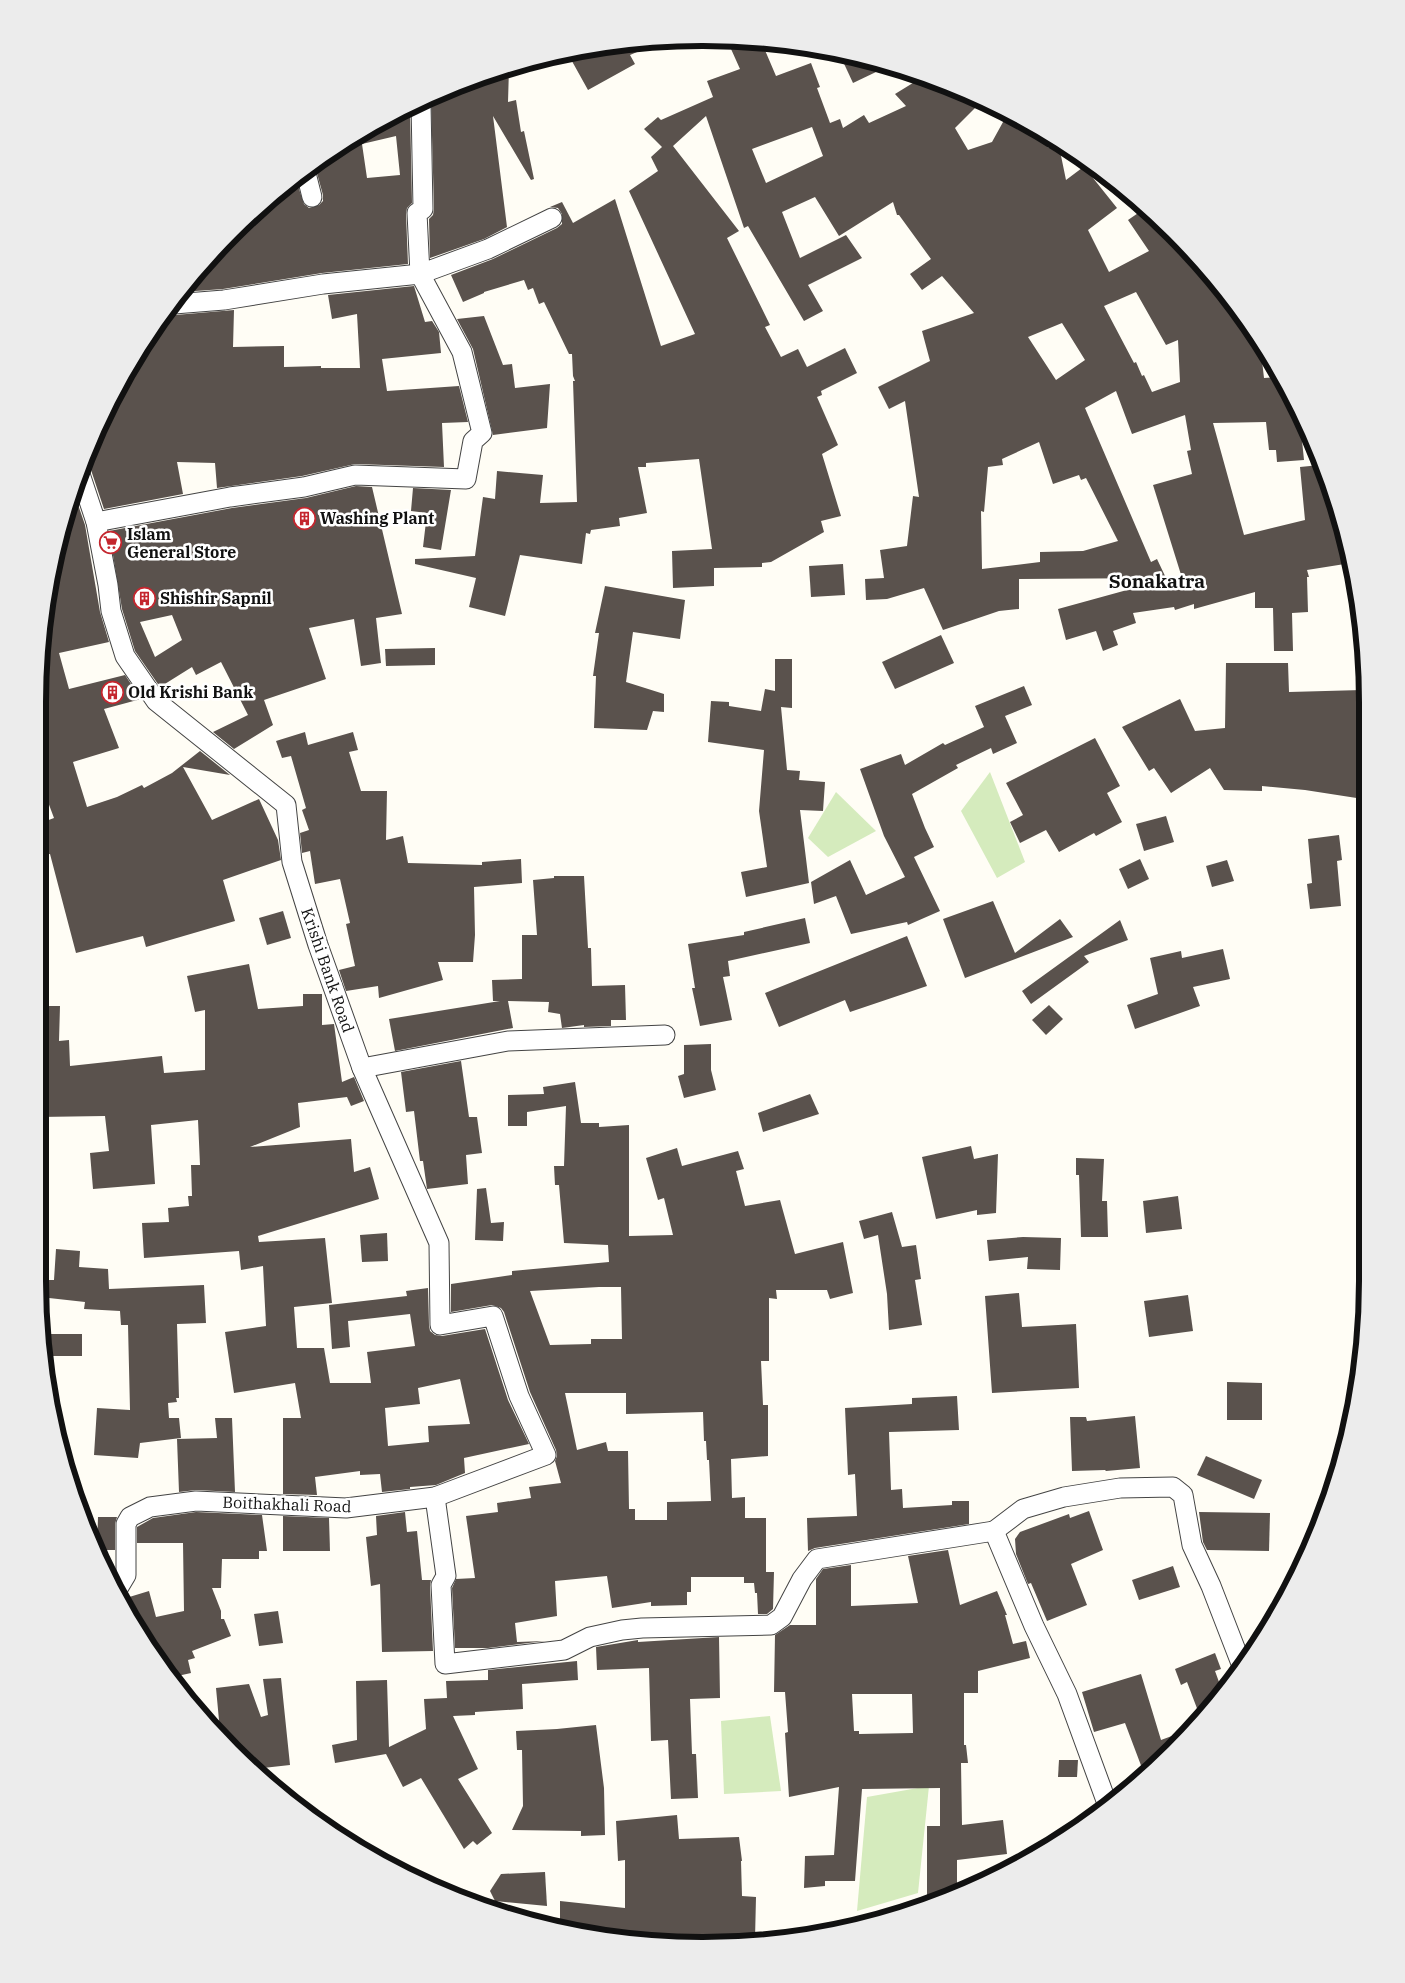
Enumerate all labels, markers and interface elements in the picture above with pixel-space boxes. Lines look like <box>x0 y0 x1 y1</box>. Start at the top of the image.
building icon: Washing Plant <box>292 506 316 530</box>
place label: Washing Plant <box>320 508 434 528</box>
place label: Islam General Store <box>127 524 236 562</box>
supermarket icon: Islam General Store <box>99 531 123 555</box>
district label: Sonakatra <box>1109 569 1205 593</box>
building icon: Shishir Sapnil <box>132 586 156 610</box>
place label: Shishir Sapnil <box>160 588 272 608</box>
building icon: Old Krishi Bank <box>100 680 124 704</box>
place label: Old Krishi Bank <box>128 682 253 702</box>
street label: Krishi Bank Road <box>297 905 359 1035</box>
street label: Boithakhali Road <box>222 1492 352 1516</box>

